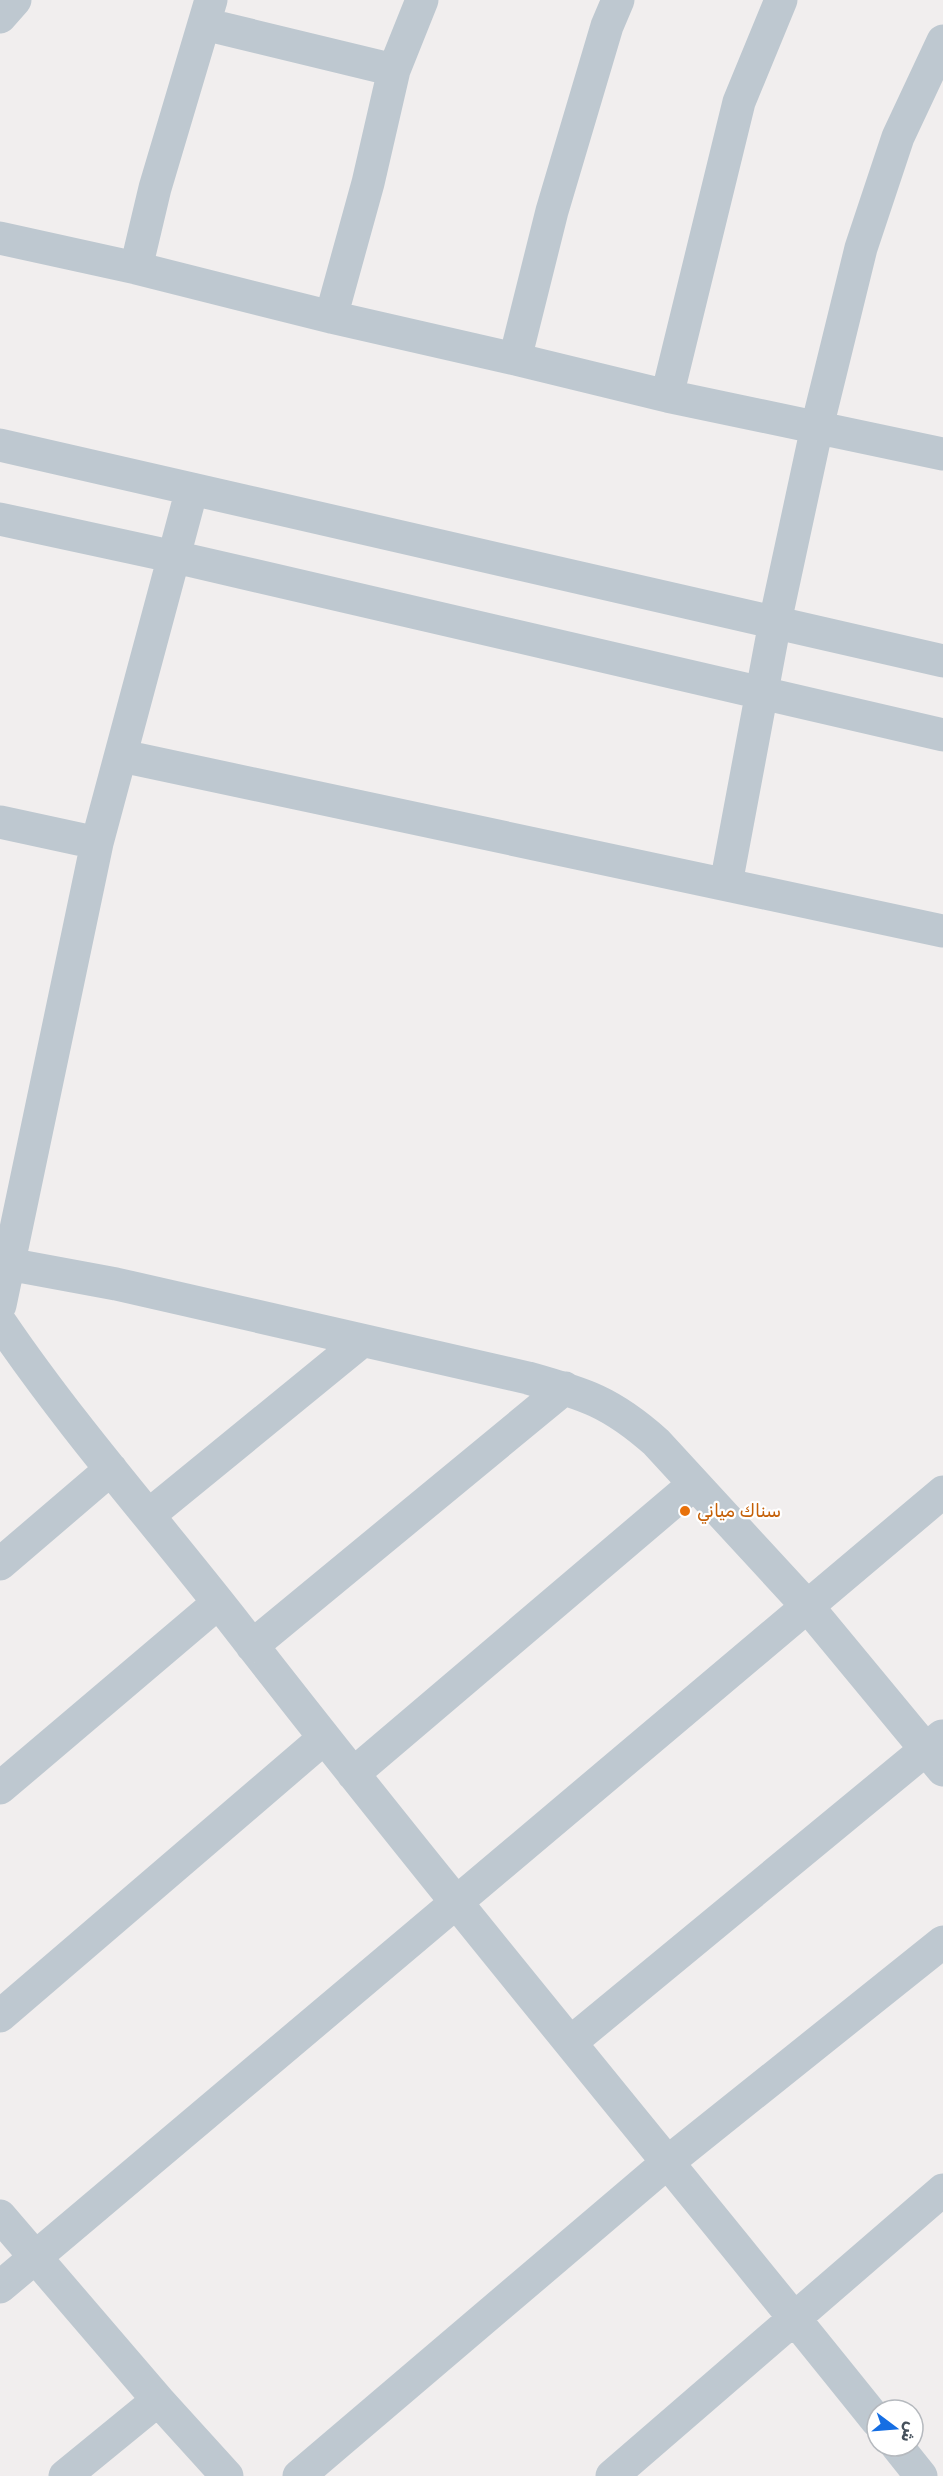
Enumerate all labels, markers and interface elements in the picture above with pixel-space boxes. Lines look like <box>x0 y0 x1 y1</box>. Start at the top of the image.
place label: سناك مياني <box>697 1500 781 1524</box>
marker: سناك مياني <box>678 1504 692 1518</box>
north arrow <box>865 2398 925 2458</box>
text: ش <box>897 2420 921 2444</box>

